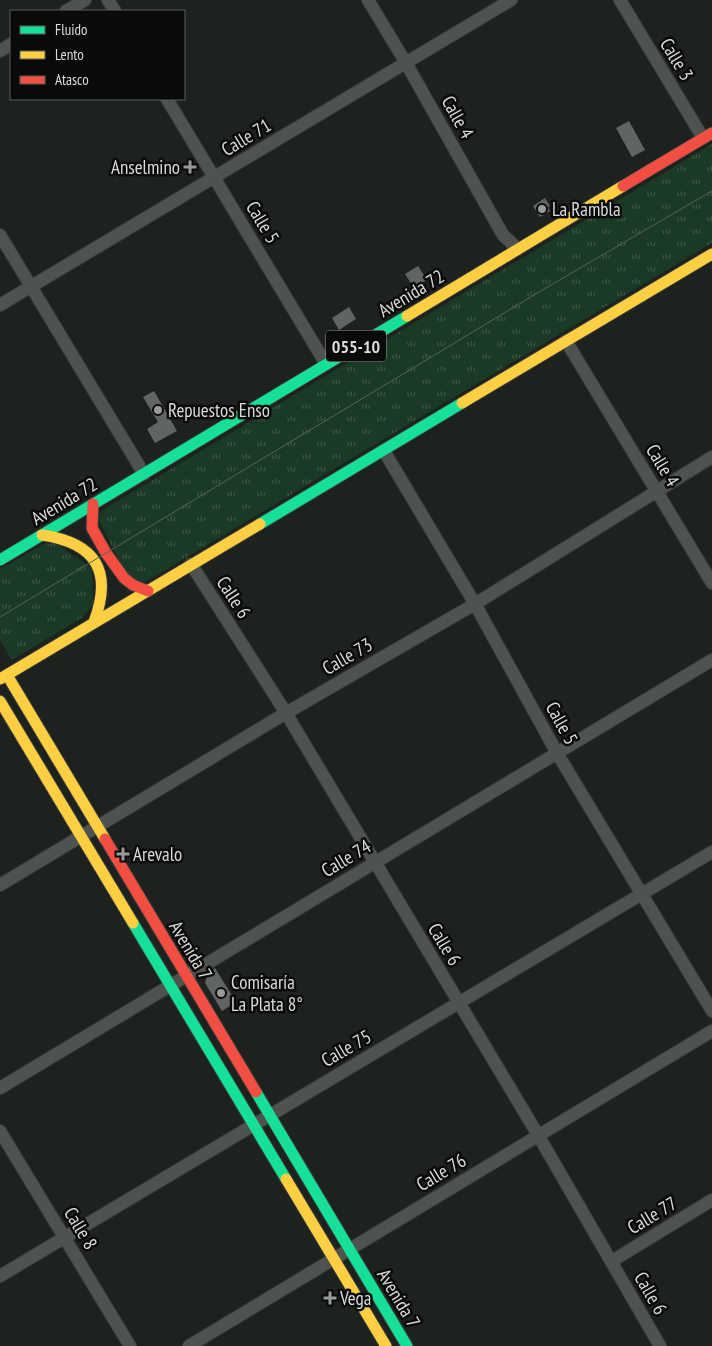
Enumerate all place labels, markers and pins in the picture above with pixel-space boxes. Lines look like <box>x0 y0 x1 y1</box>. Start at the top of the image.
place label: Anselmino <box>111 155 180 179</box>
marker: Anselmino <box>184 161 196 173</box>
place label: La Rambla <box>552 197 621 221</box>
marker: La Rambla <box>536 203 548 215</box>
place label: Repuestos Enso <box>168 398 270 422</box>
marker: Repuestos Enso <box>152 404 164 416</box>
place label: Arevalo <box>133 842 182 866</box>
marker: Arevalo <box>117 848 129 860</box>
place label: Comisaría La Plata 8° <box>231 970 303 1016</box>
marker: Comisaría La Plata 8° <box>215 987 227 999</box>
place label: Vega <box>339 1286 371 1310</box>
marker: Vega <box>324 1292 336 1304</box>

